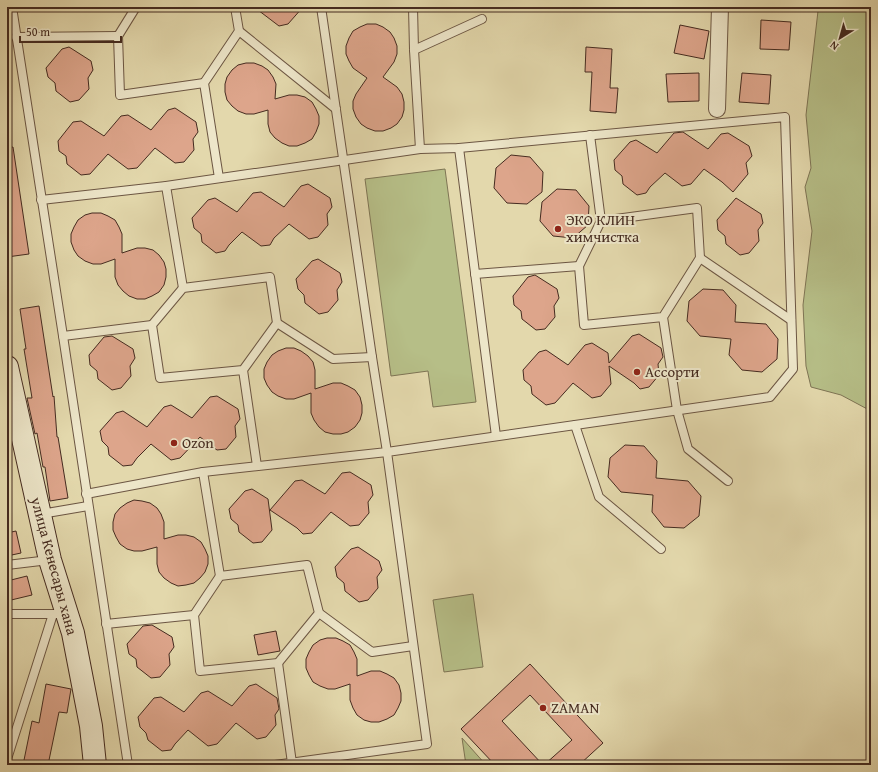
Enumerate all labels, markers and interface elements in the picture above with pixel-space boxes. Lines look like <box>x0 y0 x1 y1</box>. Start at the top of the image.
scale bar <box>20 18 121 44</box>
north arrow <box>820 18 860 58</box>
text: 50 m <box>26 23 50 40</box>
text: N <box>826 37 842 55</box>
place label: ЭКО КЛИН химчистка <box>566 209 640 247</box>
marker: ЭКО КЛИН химчистка <box>553 224 563 234</box>
place label: Ассорти <box>645 361 699 382</box>
marker: Ассорти <box>632 367 642 377</box>
place label: Ozon <box>182 432 214 453</box>
marker: Ozon <box>169 438 179 448</box>
street label: улица Кенесары хана <box>26 494 83 638</box>
place label: ZAMAN <box>551 697 599 718</box>
marker: ZAMAN <box>538 703 548 713</box>

